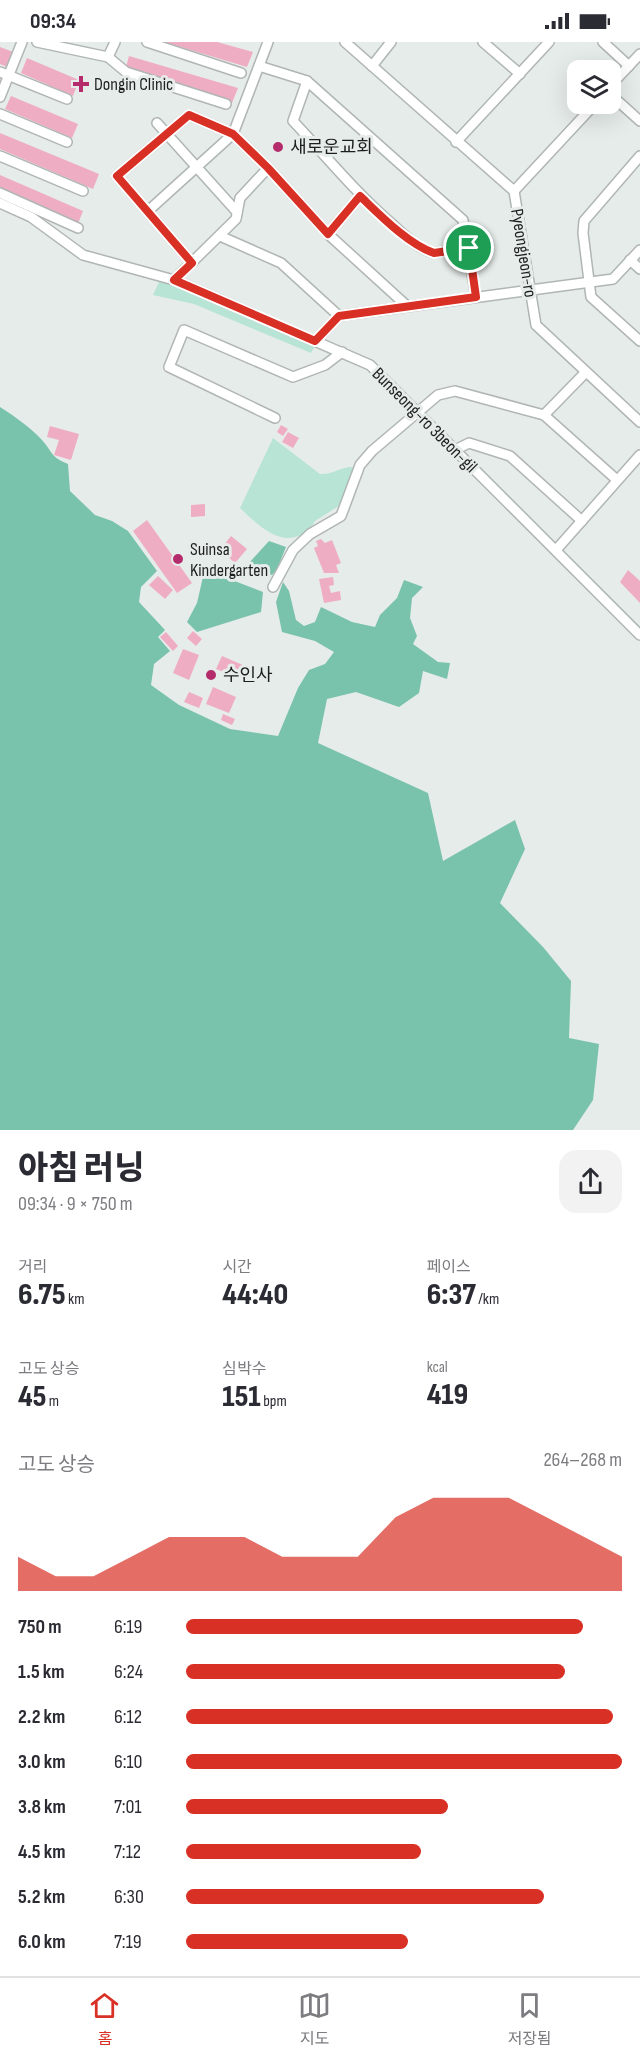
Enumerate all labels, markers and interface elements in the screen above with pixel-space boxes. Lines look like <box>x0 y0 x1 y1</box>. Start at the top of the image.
text: 09:34 <box>30 8 76 35</box>
map controls <box>567 60 621 114</box>
button: layers <box>567 60 621 114</box>
place label: Dongin Clinic <box>94 74 173 95</box>
marker: Dongin Clinic <box>72 75 90 93</box>
place label: 새로운교회 <box>290 137 373 158</box>
marker: 새로운교회 <box>271 140 285 154</box>
street label: Pyeongjeon-ro <box>506 207 541 299</box>
pin <box>443 222 494 273</box>
icon: arrive <box>452 231 485 264</box>
street label: Bunseong-ro 3beon-gil <box>368 363 482 477</box>
place label: Suinsa Kindergarten <box>190 539 268 581</box>
marker: Suinsa Kindergarten <box>171 552 185 566</box>
place label: 수인사 <box>223 665 273 686</box>
marker: 수인사 <box>204 668 218 682</box>
text: 아침 러닝 <box>18 1149 145 1189</box>
button: share <box>559 1150 622 1213</box>
text: 09:34 · 9 × 750 m <box>18 1192 133 1216</box>
text: 거리 <box>18 1258 47 1277</box>
text: 시간 <box>222 1258 252 1277</box>
text: 페이스 <box>427 1258 471 1277</box>
text: 6.75 <box>18 1277 66 1313</box>
text: 44:40 <box>222 1277 288 1313</box>
text: 6:37 <box>427 1277 476 1313</box>
text: km <box>66 1290 85 1309</box>
text: /km <box>476 1290 499 1309</box>
text: kcal <box>427 1358 448 1377</box>
text: 고도 상승 <box>18 1360 79 1379</box>
text: 심박수 <box>222 1360 267 1379</box>
text: 419 <box>427 1377 468 1413</box>
text: 45 <box>18 1379 46 1415</box>
text: 151 <box>222 1379 261 1415</box>
text: m <box>46 1392 59 1411</box>
text: bpm <box>261 1392 287 1411</box>
text: 264–268 m <box>543 1448 622 1472</box>
text: 고도 상승 <box>18 1453 95 1477</box>
text: 750 m <box>18 1615 61 1639</box>
text: 6:19 <box>114 1615 142 1639</box>
text: 1.5 km <box>18 1660 64 1684</box>
text: 6:24 <box>114 1660 143 1684</box>
text: 2.2 km <box>18 1705 65 1729</box>
text: 6:12 <box>114 1705 142 1729</box>
text: 3.0 km <box>18 1750 65 1774</box>
text: 6:10 <box>114 1750 142 1774</box>
text: 3.8 km <box>18 1795 66 1819</box>
text: 7:01 <box>114 1795 142 1819</box>
text: 4.5 km <box>18 1840 65 1864</box>
text: 7:12 <box>114 1840 141 1864</box>
text: 5.2 km <box>18 1885 65 1909</box>
text: 6:30 <box>114 1885 144 1909</box>
text: 6.0 km <box>18 1930 66 1954</box>
text: 7:19 <box>114 1930 142 1954</box>
tab: 홈 <box>88 1989 121 2049</box>
tab: 지도 <box>298 1989 331 2049</box>
tab: 저장됨 <box>508 1989 552 2049</box>

